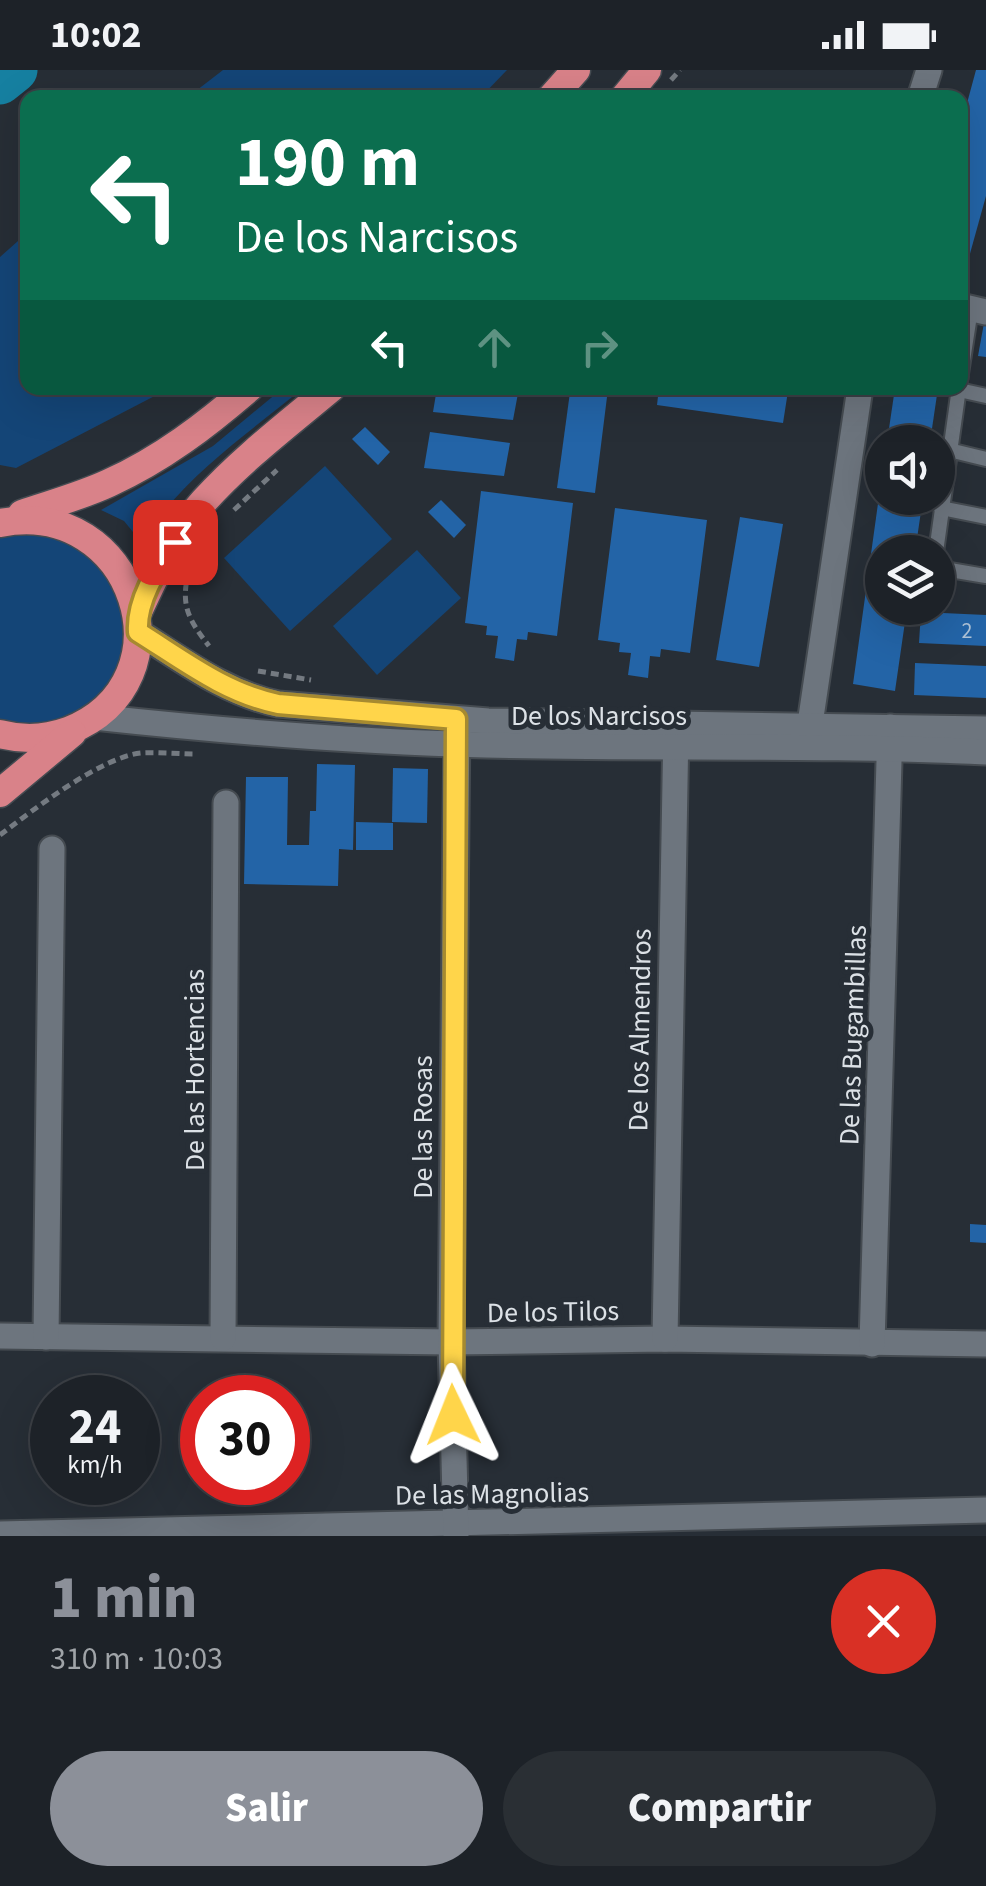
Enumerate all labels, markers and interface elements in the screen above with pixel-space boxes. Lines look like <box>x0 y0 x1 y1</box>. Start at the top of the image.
text: 10:02 <box>50 8 142 62</box>
text: 190 m <box>235 113 420 213</box>
icon: left <box>70 130 200 260</box>
text: De los Narcisos <box>235 206 518 270</box>
icon: left <box>362 320 417 375</box>
icon: ahead <box>467 320 522 375</box>
icon: right <box>572 320 627 375</box>
map controls <box>865 425 955 625</box>
button: sound <box>865 425 955 515</box>
pin <box>133 500 218 585</box>
icon: arrive <box>148 515 203 570</box>
button: layers <box>865 535 955 625</box>
house number: 2 <box>962 615 972 647</box>
street label: De los Narcisos <box>511 696 687 736</box>
street label: De las Bugambillas <box>829 924 877 1146</box>
street label: De los Almendros <box>618 928 662 1132</box>
street label: De las Hortencias <box>175 969 215 1171</box>
street label: De las Rosas <box>403 1055 443 1199</box>
street label: De los Tilos <box>487 1291 619 1333</box>
position arrow <box>401 1363 505 1467</box>
speed limit sign: 30 <box>180 1375 310 1505</box>
text: 24 <box>69 1392 121 1463</box>
text: km/h <box>67 1447 123 1483</box>
street label: De las Magnolias <box>395 1472 589 1516</box>
text: 1 min <box>50 1556 197 1641</box>
button: close <box>831 1569 936 1674</box>
text: 310 m · 10:03 <box>50 1636 223 1682</box>
button: Salir <box>50 1751 483 1866</box>
button: Compartir <box>503 1751 936 1866</box>

